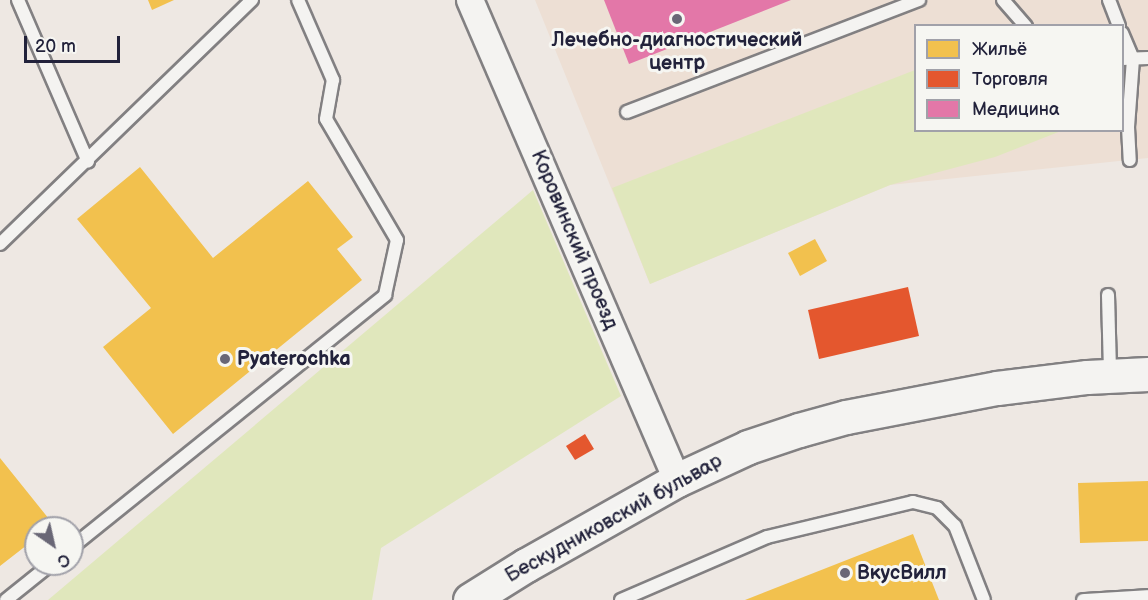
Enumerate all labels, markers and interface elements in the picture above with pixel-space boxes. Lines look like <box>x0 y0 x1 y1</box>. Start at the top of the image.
marker: Лечебно-диагностический центр <box>670 12 684 26</box>
scale bar <box>27 24 123 62</box>
legend <box>914 24 1124 132</box>
place label: Лечебно-диагностический центр <box>552 28 802 75</box>
text: 20 m <box>35 36 76 57</box>
text: Жильё <box>972 39 1027 60</box>
text: Торговля <box>972 69 1048 90</box>
text: Медицина <box>972 99 1060 120</box>
street label: Коровинский проезд <box>525 147 623 333</box>
place label: Pyaterochka <box>237 347 351 371</box>
marker: Pyaterochka <box>218 352 232 366</box>
street label: Бескудниковский бульвар <box>501 449 727 589</box>
north arrow <box>24 516 84 576</box>
text: С <box>53 549 73 571</box>
place label: ВкусВилл <box>857 561 947 585</box>
marker: ВкусВилл <box>838 566 852 580</box>

